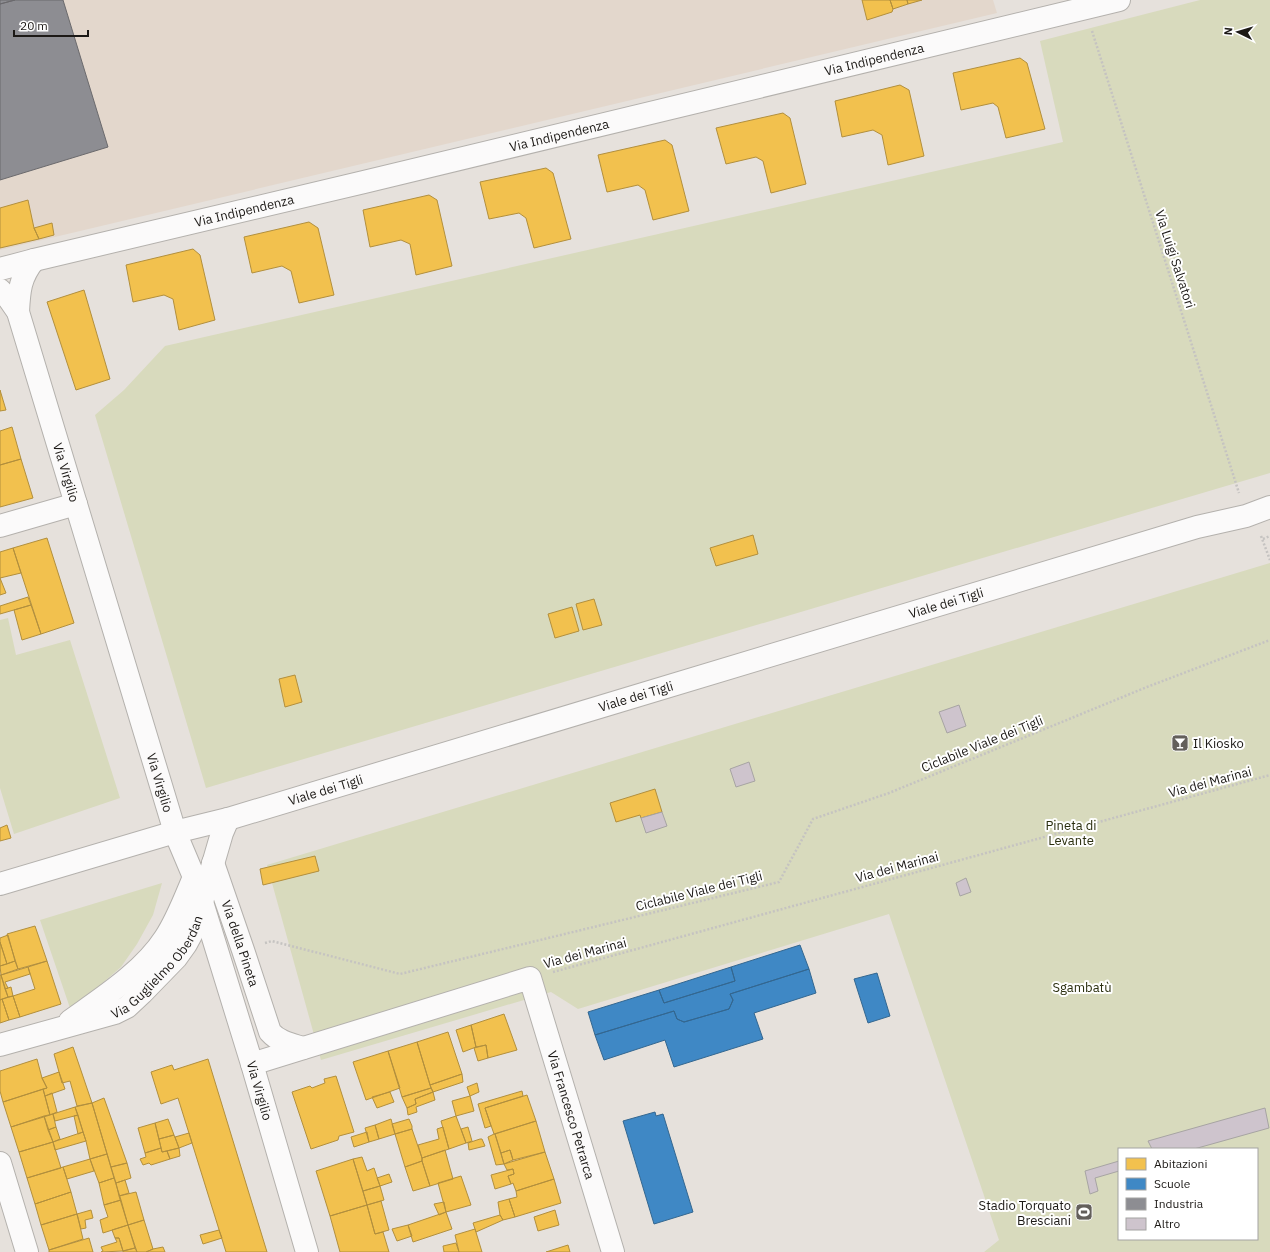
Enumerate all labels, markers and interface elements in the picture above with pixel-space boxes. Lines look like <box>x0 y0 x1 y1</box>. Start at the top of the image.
scale bar <box>14 12 88 38</box>
north arrow <box>1218 12 1258 52</box>
text: 20 m <box>20 18 48 33</box>
text: N <box>1221 27 1235 36</box>
street label: Via Indipendenza <box>823 39 926 79</box>
street label: Via Indipendenza <box>508 115 611 155</box>
street label: Via Indipendenza <box>193 190 296 230</box>
street label: Via Luigi Salvatori <box>1151 208 1199 310</box>
street label: Via Virgilio <box>49 441 83 504</box>
street label: Viale dei Tigli <box>907 583 985 622</box>
street label: Viale dei Tigli <box>596 677 675 715</box>
street label: Ciclabile Viale dei Tigli <box>919 712 1045 776</box>
bar icon: Il Kiosko <box>1170 733 1190 753</box>
place label: Il Kiosko <box>1193 735 1244 752</box>
street label: Via Virgilio <box>143 751 177 814</box>
street label: Via dei Marinai <box>1167 763 1253 801</box>
street label: Viale dei Tigli <box>286 770 365 809</box>
park label: Pineta di Levante <box>1045 817 1097 849</box>
street label: Via dei Marinai <box>854 848 940 886</box>
street label: Ciclabile Viale dei Tigli <box>634 867 764 915</box>
street label: Via della Pineta <box>218 898 263 989</box>
street label: Via Guglielmo Oberdan <box>108 913 206 1022</box>
street label: Via dei Marinai <box>542 934 628 972</box>
park label: Sgambatù <box>1052 979 1112 996</box>
street label: Via Francesco Petrarca <box>544 1049 599 1181</box>
street label: Via Virgilio <box>243 1059 276 1122</box>
legend <box>1118 1148 1258 1240</box>
text: Abitazioni <box>1154 1156 1207 1171</box>
text: Scuole <box>1154 1176 1191 1191</box>
text: Industria <box>1154 1196 1204 1211</box>
place label: Stadio Torquato Bresciani <box>979 1197 1071 1229</box>
sports icon: Stadio Torquato Bresciani <box>1074 1202 1094 1222</box>
text: Altro <box>1154 1216 1180 1231</box>

